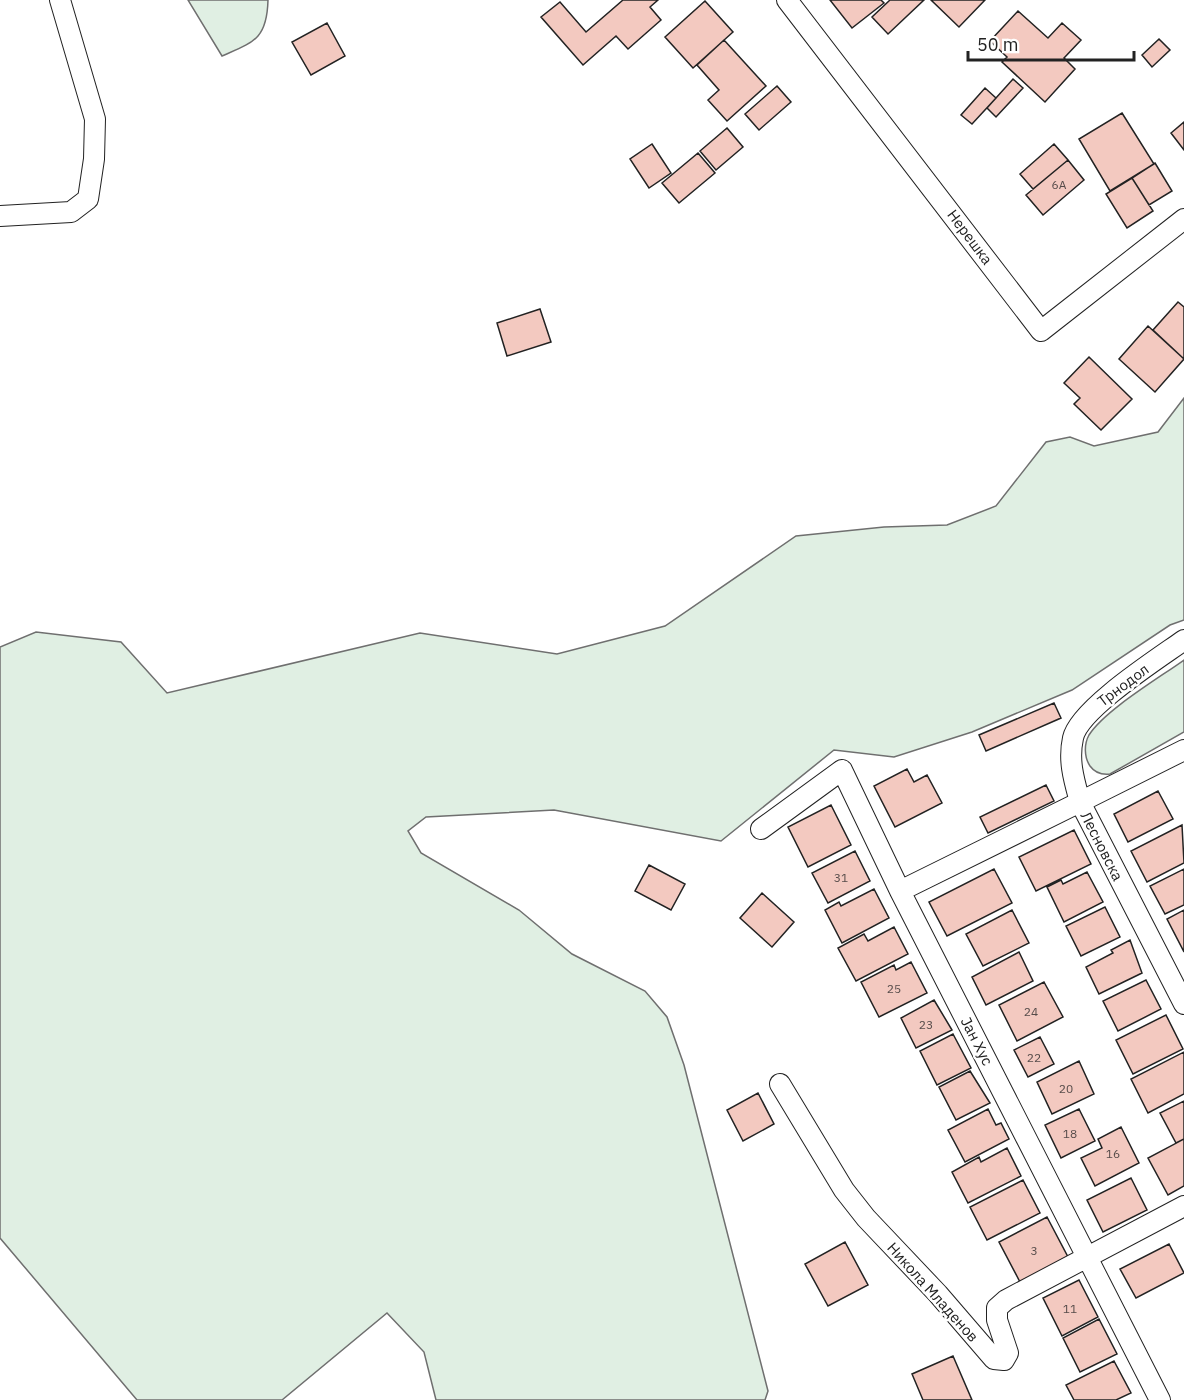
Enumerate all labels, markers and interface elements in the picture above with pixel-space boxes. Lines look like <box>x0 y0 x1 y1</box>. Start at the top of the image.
scale bar <box>968 24 1134 62</box>
text: 50 m <box>977 33 1019 56</box>
house number: 6А <box>1052 177 1067 192</box>
street label: Нерешка <box>943 206 997 268</box>
street label: Трнодол <box>1093 659 1153 711</box>
street label: Лесновска <box>1076 808 1128 884</box>
house number: 31 <box>834 870 848 885</box>
house number: 25 <box>887 981 901 996</box>
house number: 24 <box>1024 1004 1038 1019</box>
street label: Јан Хус <box>957 1014 997 1069</box>
house number: 23 <box>919 1017 933 1032</box>
house number: 22 <box>1027 1050 1041 1065</box>
house number: 20 <box>1059 1081 1073 1096</box>
house number: 18 <box>1063 1126 1077 1141</box>
house number: 16 <box>1106 1146 1120 1161</box>
street label: Никола Младенов <box>883 1238 983 1346</box>
house number: 3 <box>1030 1243 1038 1258</box>
house number: 11 <box>1063 1301 1077 1316</box>

